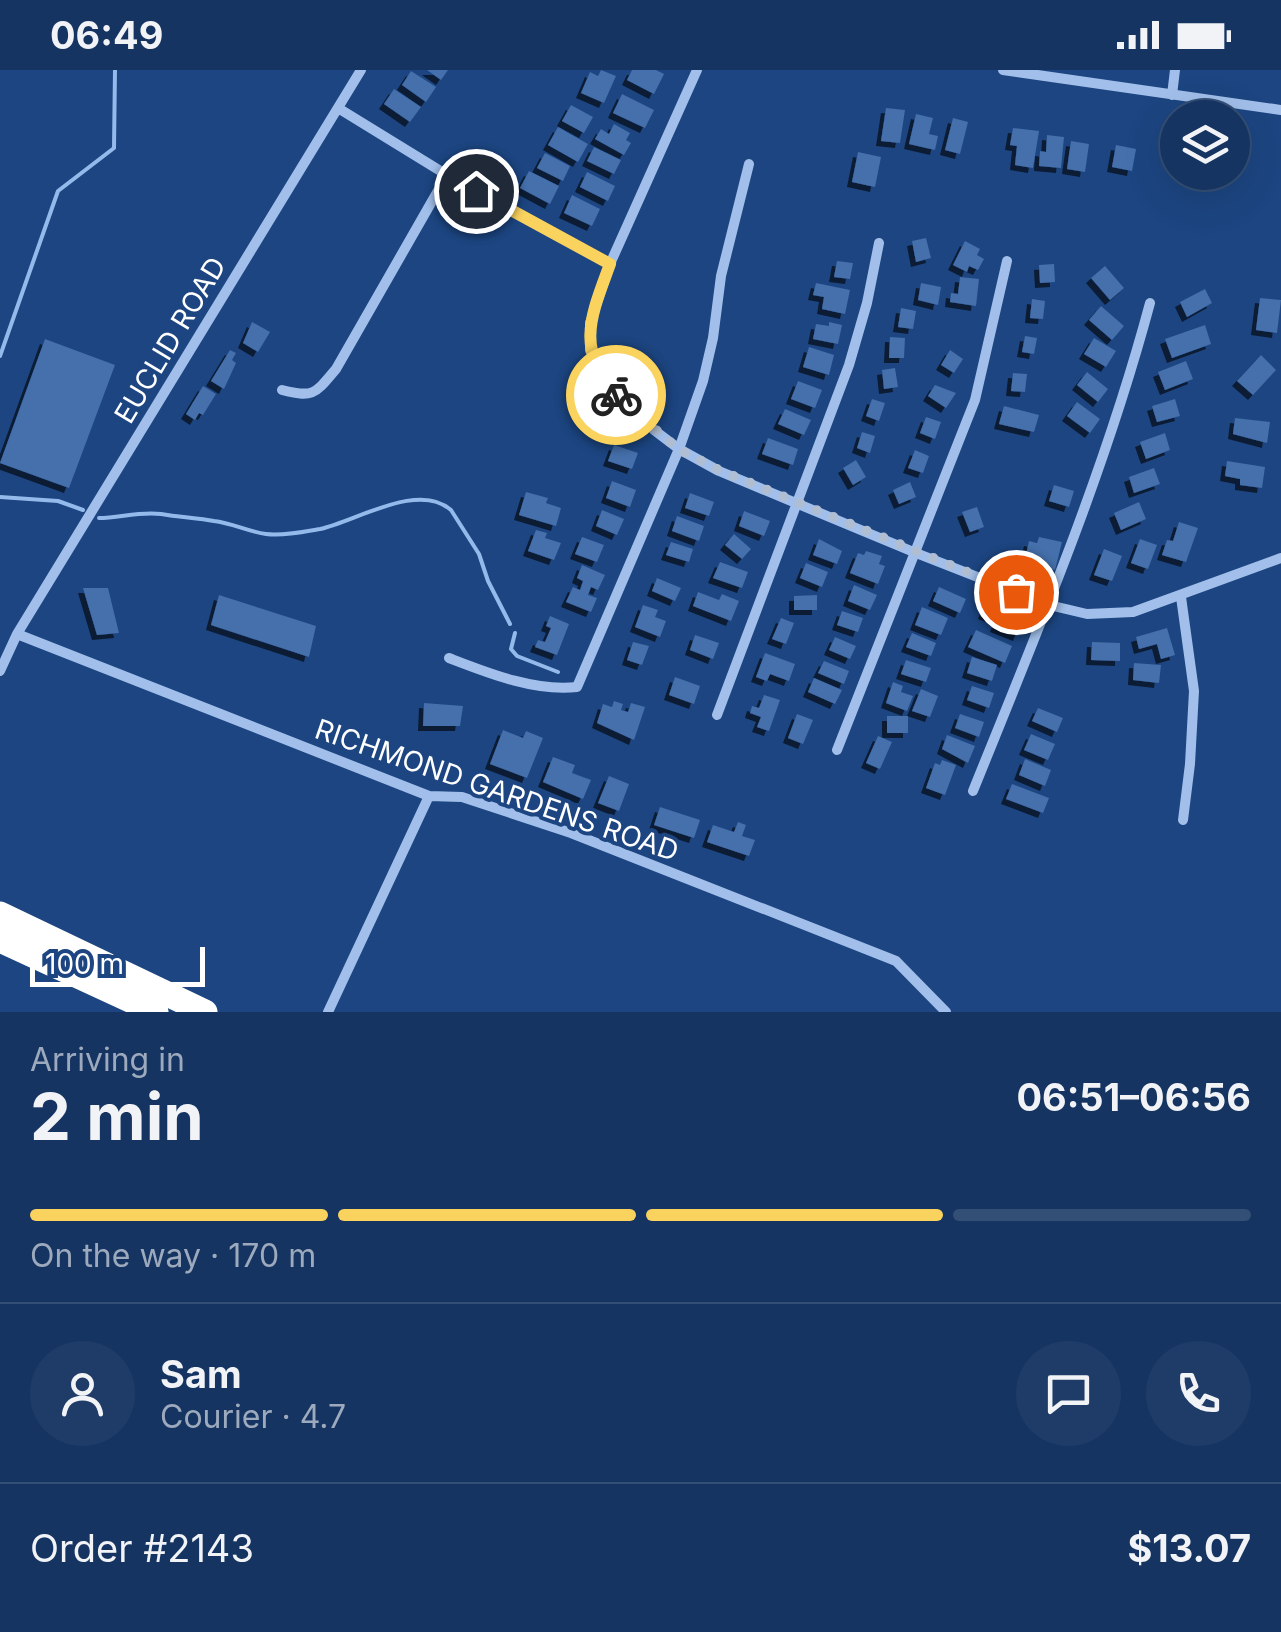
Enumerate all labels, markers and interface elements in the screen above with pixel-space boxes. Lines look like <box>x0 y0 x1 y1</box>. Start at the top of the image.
text: 06:49 <box>50 12 163 58</box>
map controls <box>1160 100 1250 190</box>
button: layers <box>1160 100 1250 190</box>
pin <box>434 149 519 234</box>
icon: home <box>449 164 504 219</box>
street label: EUCLID ROAD <box>107 251 233 429</box>
courier <box>566 345 666 445</box>
icon: bike <box>589 368 644 423</box>
pin <box>974 550 1059 635</box>
icon: bag <box>989 565 1044 620</box>
street label: RICHMOND GARDENS ROAD <box>311 712 683 868</box>
scale bar <box>30 942 205 986</box>
text: 100 m <box>45 947 124 981</box>
text: Arriving in <box>30 1040 185 1079</box>
text: 06:51–06:56 <box>1016 1074 1251 1120</box>
text: 2 min <box>30 1077 204 1156</box>
text: On the way · 170 m <box>30 1236 316 1275</box>
button: person <box>30 1341 135 1446</box>
button: chat <box>1016 1341 1121 1446</box>
button: phone <box>1146 1341 1251 1446</box>
text: Sam <box>160 1351 242 1397</box>
text: Courier · 4.7 <box>160 1397 346 1436</box>
text: Order #2143 <box>30 1525 254 1571</box>
text: $13.07 <box>1127 1525 1251 1571</box>

